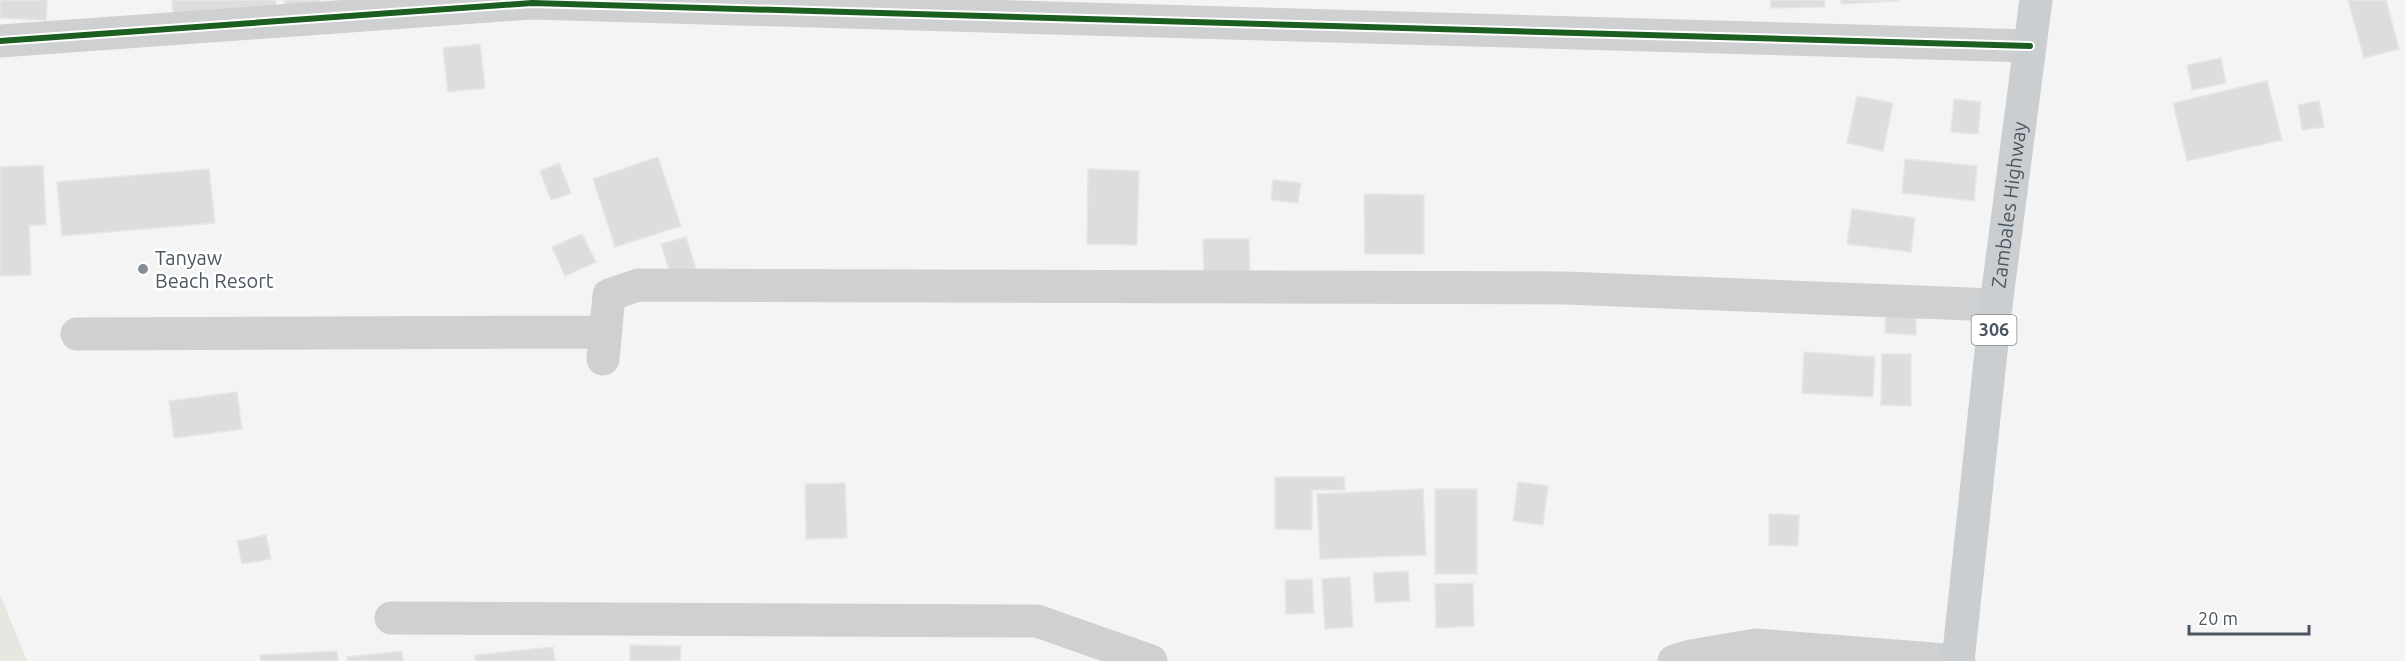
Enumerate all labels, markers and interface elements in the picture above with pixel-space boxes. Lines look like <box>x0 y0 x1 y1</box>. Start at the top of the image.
street label: Zambales Highway <box>1986 120 2031 289</box>
place label: Tanyaw Beach Resort <box>155 246 274 292</box>
marker: Tanyaw Beach Resort <box>136 262 150 276</box>
road number: 306 <box>1972 315 2016 345</box>
scale bar <box>2189 598 2309 636</box>
text: 20 m <box>2198 608 2238 628</box>

